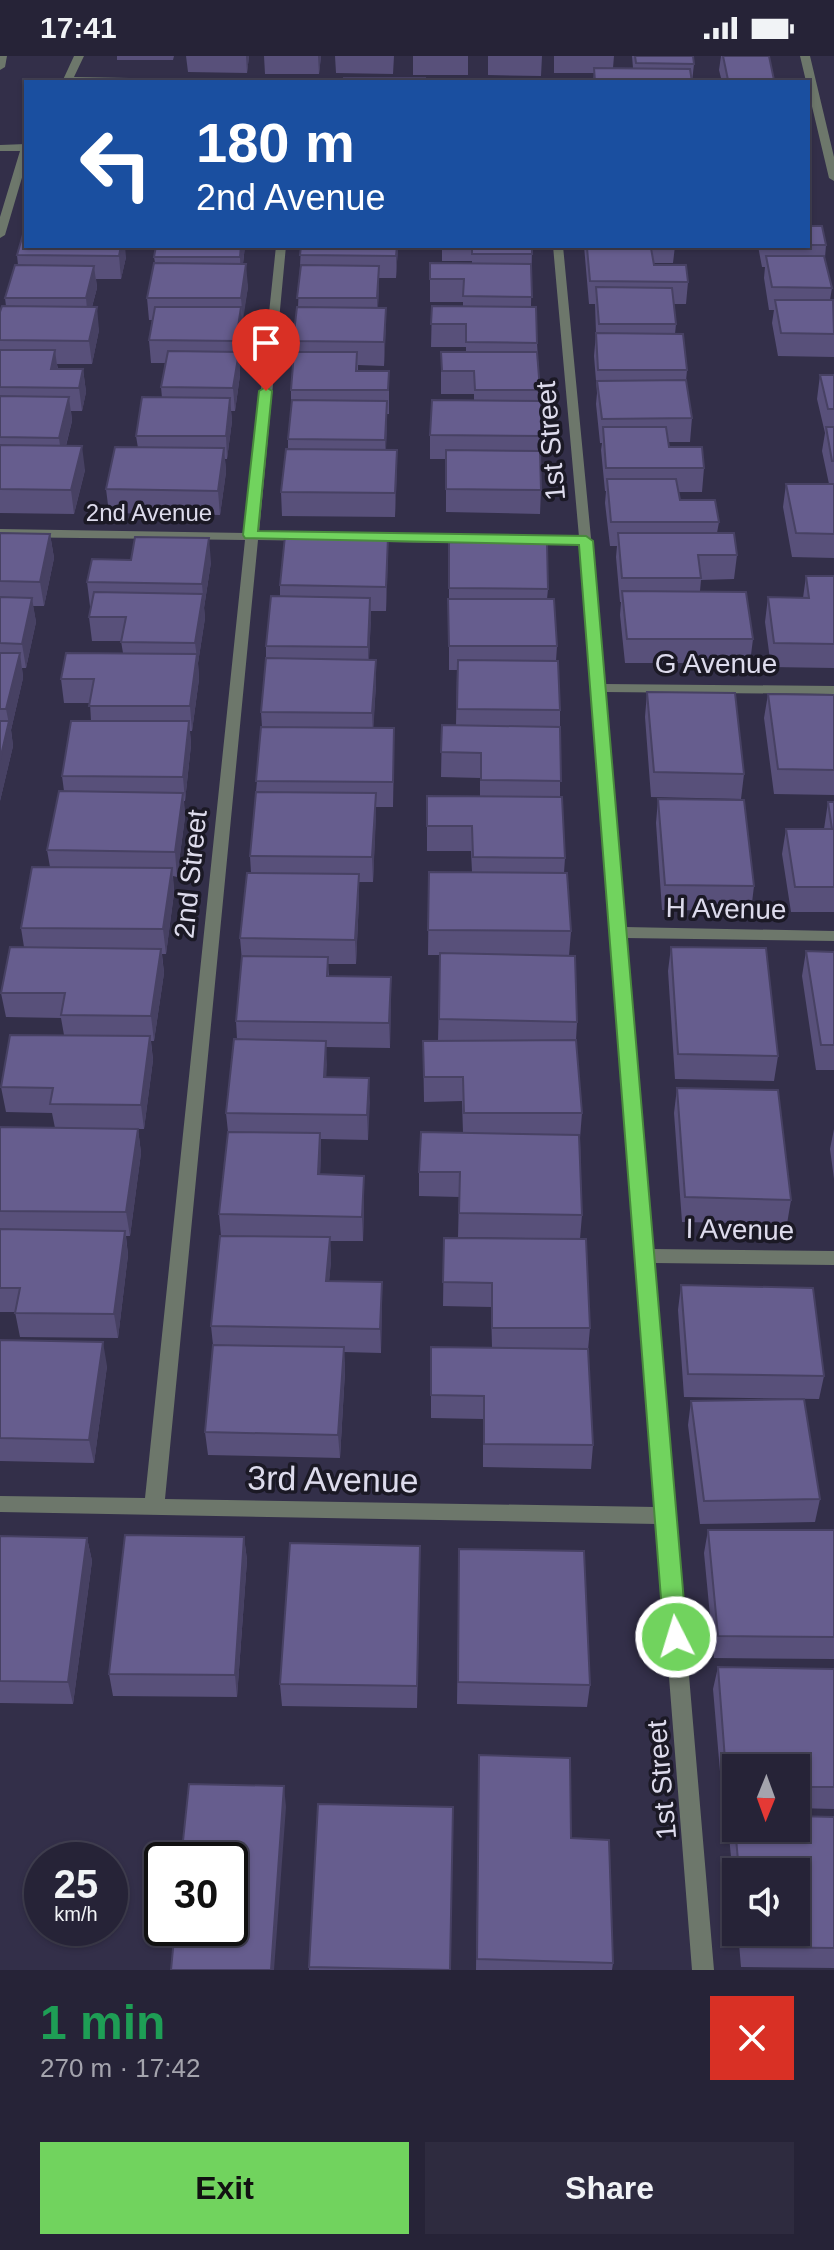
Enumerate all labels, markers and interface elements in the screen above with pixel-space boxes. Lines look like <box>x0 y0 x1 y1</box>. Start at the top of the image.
text: 17:41 <box>40 11 117 44</box>
text: 180 m <box>196 111 355 174</box>
icon: left <box>64 112 168 216</box>
text: 2nd Avenue <box>196 177 386 218</box>
pin <box>232 309 300 391</box>
icon: arrive <box>244 321 288 365</box>
street label: 1st Street <box>530 380 571 502</box>
street label: 2nd Avenue <box>86 499 212 526</box>
street label: G Avenue <box>655 648 777 679</box>
street label: 2nd Street <box>168 808 213 940</box>
street label: H Avenue <box>665 892 787 925</box>
street label: I Avenue <box>685 1213 794 1246</box>
street label: 3rd Avenue <box>247 1459 419 1499</box>
position arrow <box>634 1595 718 1679</box>
street label: 1st Street <box>641 1719 682 1841</box>
north arrow <box>722 1754 810 1842</box>
map controls <box>722 1754 810 1946</box>
speed limit sign: 30 <box>144 1842 248 1946</box>
button: sound <box>722 1858 810 1946</box>
text: 25 <box>54 1862 98 1906</box>
text: km/h <box>54 1903 98 1925</box>
text: 1 min <box>40 1996 165 2049</box>
button: close <box>710 1996 794 2080</box>
text: 270 m · 17:42 <box>40 2053 200 2083</box>
button: Exit <box>40 2142 409 2234</box>
button: Share <box>425 2142 794 2234</box>

